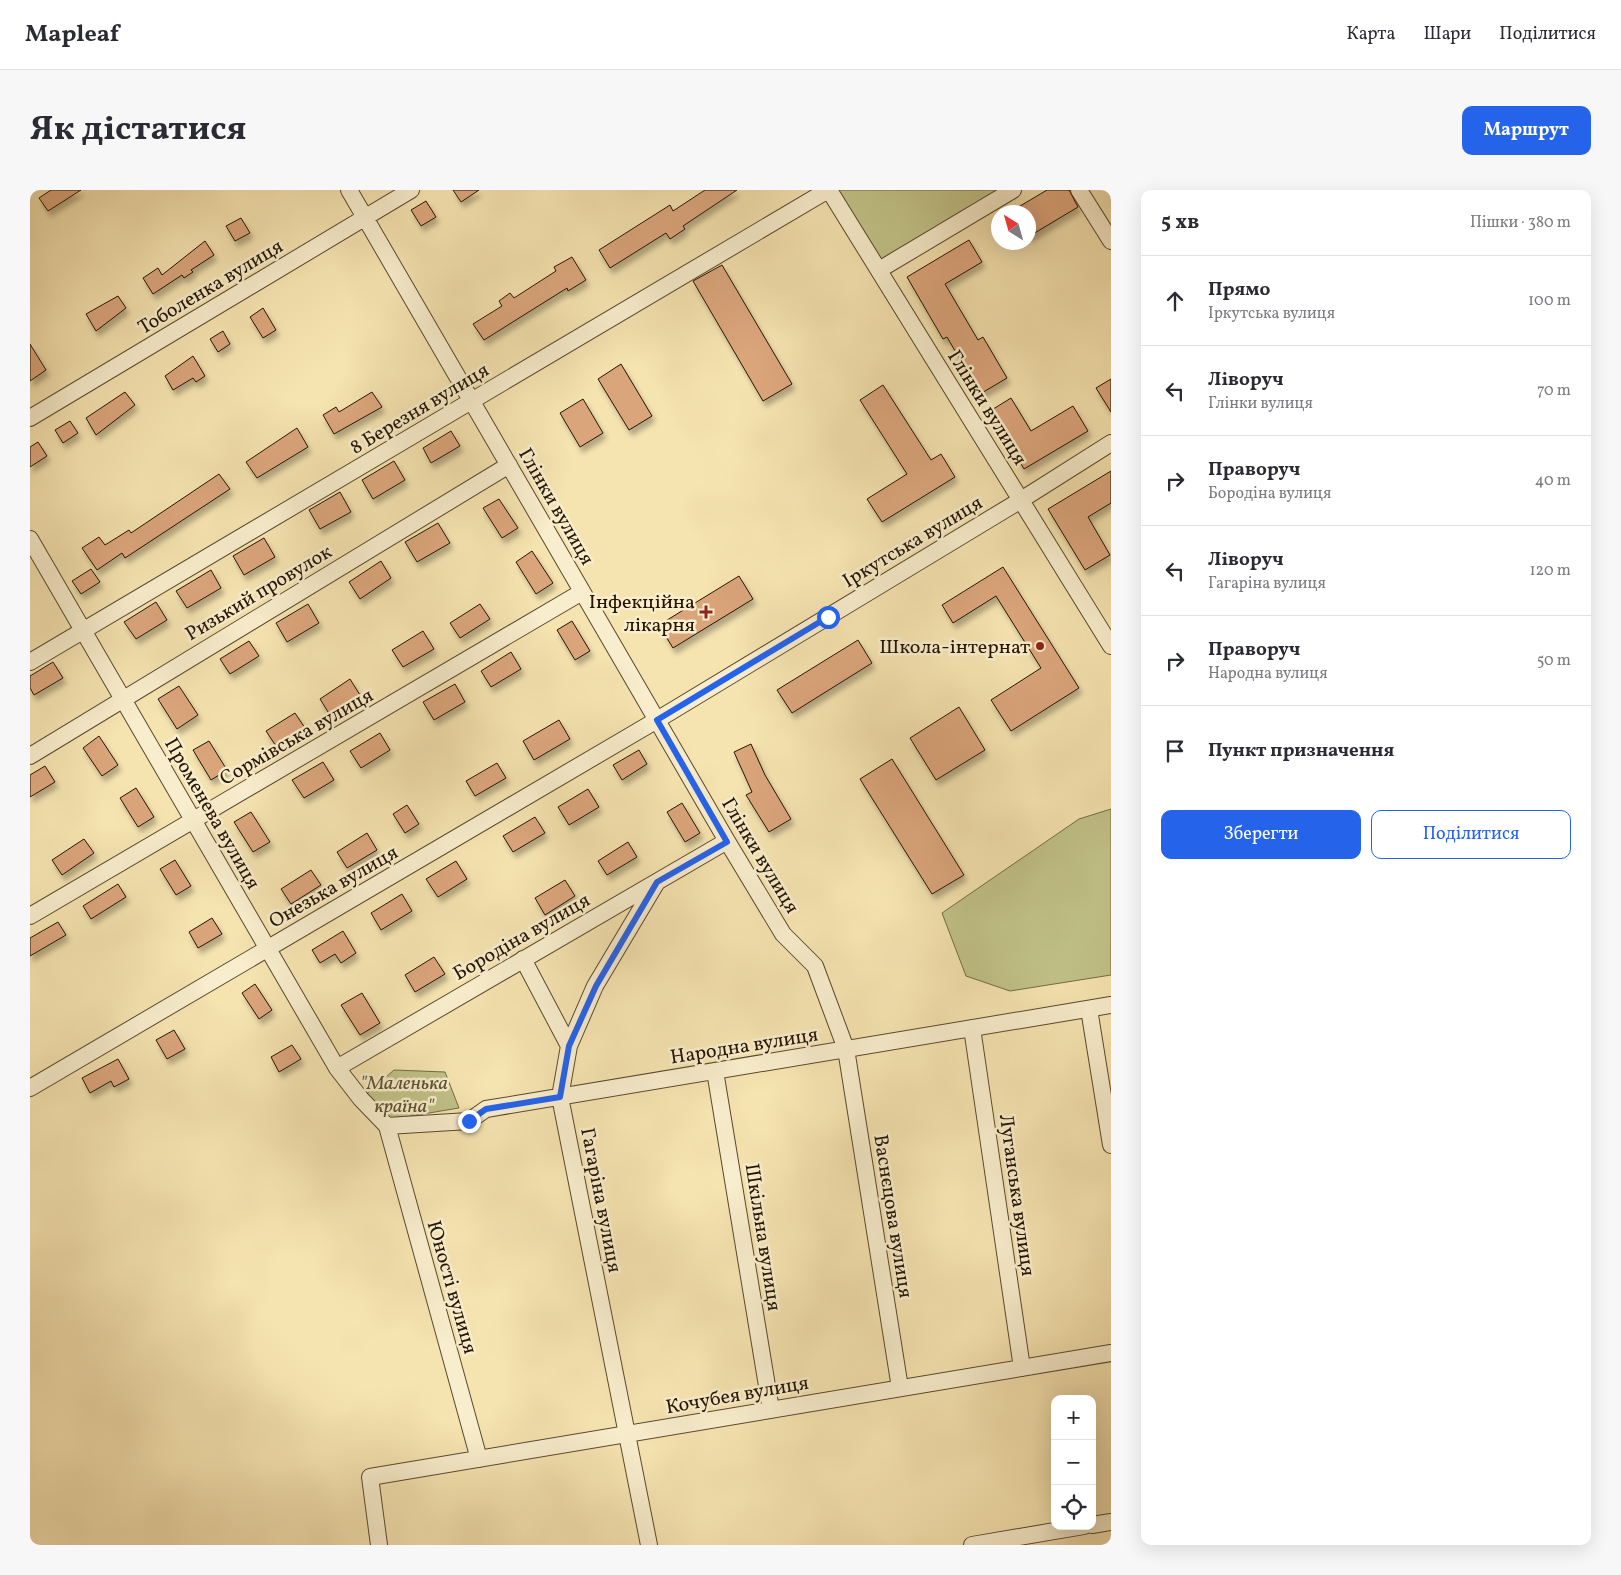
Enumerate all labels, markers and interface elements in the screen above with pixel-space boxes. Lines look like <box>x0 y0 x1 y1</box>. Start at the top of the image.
text: Mapleaf <box>25 18 119 52</box>
text: Карта <box>1347 22 1395 47</box>
text: Шари <box>1423 22 1471 47</box>
text: Поділитися <box>1499 22 1596 47</box>
text: Як дістатися <box>30 106 246 154</box>
button: Маршрут <box>1462 106 1591 155</box>
north arrow <box>991 205 1036 250</box>
text: 5 хв <box>1161 208 1199 237</box>
text: Пішки · 380 m <box>1470 212 1571 234</box>
street label: Тоболенка вулиця <box>133 233 289 342</box>
text: Прямо <box>1208 277 1270 303</box>
icon: ahead <box>1161 287 1189 315</box>
text: 100 m <box>1528 290 1571 312</box>
text: Іркутська вулиця <box>1208 303 1335 325</box>
street label: Глінки вулиця <box>940 345 1033 471</box>
street label: 8 Березня вулиця <box>345 357 495 462</box>
text: Ліворуч <box>1208 367 1283 393</box>
icon: left <box>1161 377 1189 405</box>
text: 70 m <box>1537 380 1571 402</box>
text: Глінки вулиця <box>1208 393 1313 415</box>
street label: Глінки вулиця <box>510 443 600 571</box>
text: Праворуч <box>1208 457 1300 483</box>
icon: right <box>1161 467 1189 495</box>
text: 40 m <box>1535 470 1571 492</box>
text: Бородіна вулиця <box>1208 483 1331 505</box>
street label: Іркутська вулиця <box>838 490 988 596</box>
street label: Ризький провулок <box>180 539 338 649</box>
text: Ліворуч <box>1208 547 1283 573</box>
icon: left <box>1161 557 1189 585</box>
text: 120 m <box>1529 560 1571 582</box>
text: Гагаріна вулиця <box>1208 573 1326 595</box>
place label: Інфекційна лікарня <box>589 589 695 640</box>
marker: Інфекційна лікарня <box>699 605 713 619</box>
route start <box>817 606 840 629</box>
place label: Школа-інтернат <box>879 634 1030 662</box>
text: Праворуч <box>1208 637 1300 663</box>
marker: Школа-інтернат <box>1034 640 1046 652</box>
icon: right <box>1161 647 1189 675</box>
text: 50 m <box>1537 650 1571 672</box>
text: Народна вулиця <box>1208 663 1328 685</box>
street label: Сормівська вулиця <box>215 682 379 793</box>
street label: Променева вулиця <box>156 733 266 895</box>
icon: arrive <box>1161 737 1189 765</box>
text: Пункт призначення <box>1208 738 1394 764</box>
street label: Глінки вулиця <box>714 793 805 919</box>
button: Зберегти <box>1161 810 1361 859</box>
button: Поділитися <box>1371 810 1571 859</box>
street label: Онезька вулиця <box>264 839 404 936</box>
street label: Бородіна вулиця <box>448 887 596 988</box>
street label: Народна вулиця <box>668 1021 820 1072</box>
park label: "Маленька країна" <box>360 1070 448 1121</box>
route end <box>458 1110 481 1133</box>
street label: Луганська вулиця <box>991 1112 1041 1278</box>
street label: Гагаріна вулиця <box>572 1125 628 1275</box>
street label: Васнєцова вулиця <box>865 1132 919 1300</box>
street label: Шкільна вулиця <box>737 1161 788 1313</box>
street label: Юності вулиця <box>419 1218 484 1358</box>
street label: Кочубея вулиця <box>664 1370 811 1422</box>
map controls <box>1051 1395 1096 1530</box>
button: + <box>1051 1395 1096 1440</box>
button: − <box>1051 1440 1096 1485</box>
button: locate <box>1051 1485 1096 1530</box>

